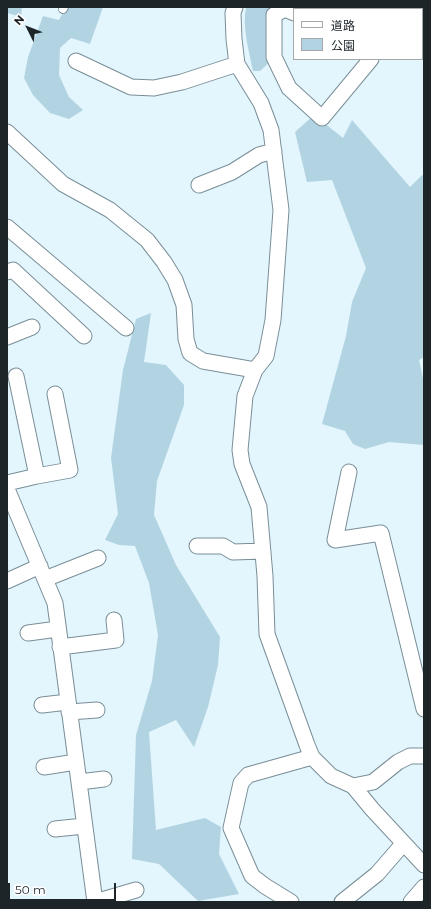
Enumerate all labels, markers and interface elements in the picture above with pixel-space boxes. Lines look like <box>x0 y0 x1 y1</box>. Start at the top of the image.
north arrow <box>8 8 48 48</box>
legend <box>293 8 423 60</box>
text: N <box>11 12 27 28</box>
text: 道路 <box>331 18 355 33</box>
text: 公園 <box>331 38 355 53</box>
scale bar <box>10 875 118 901</box>
text: 50 m <box>15 882 46 897</box>

